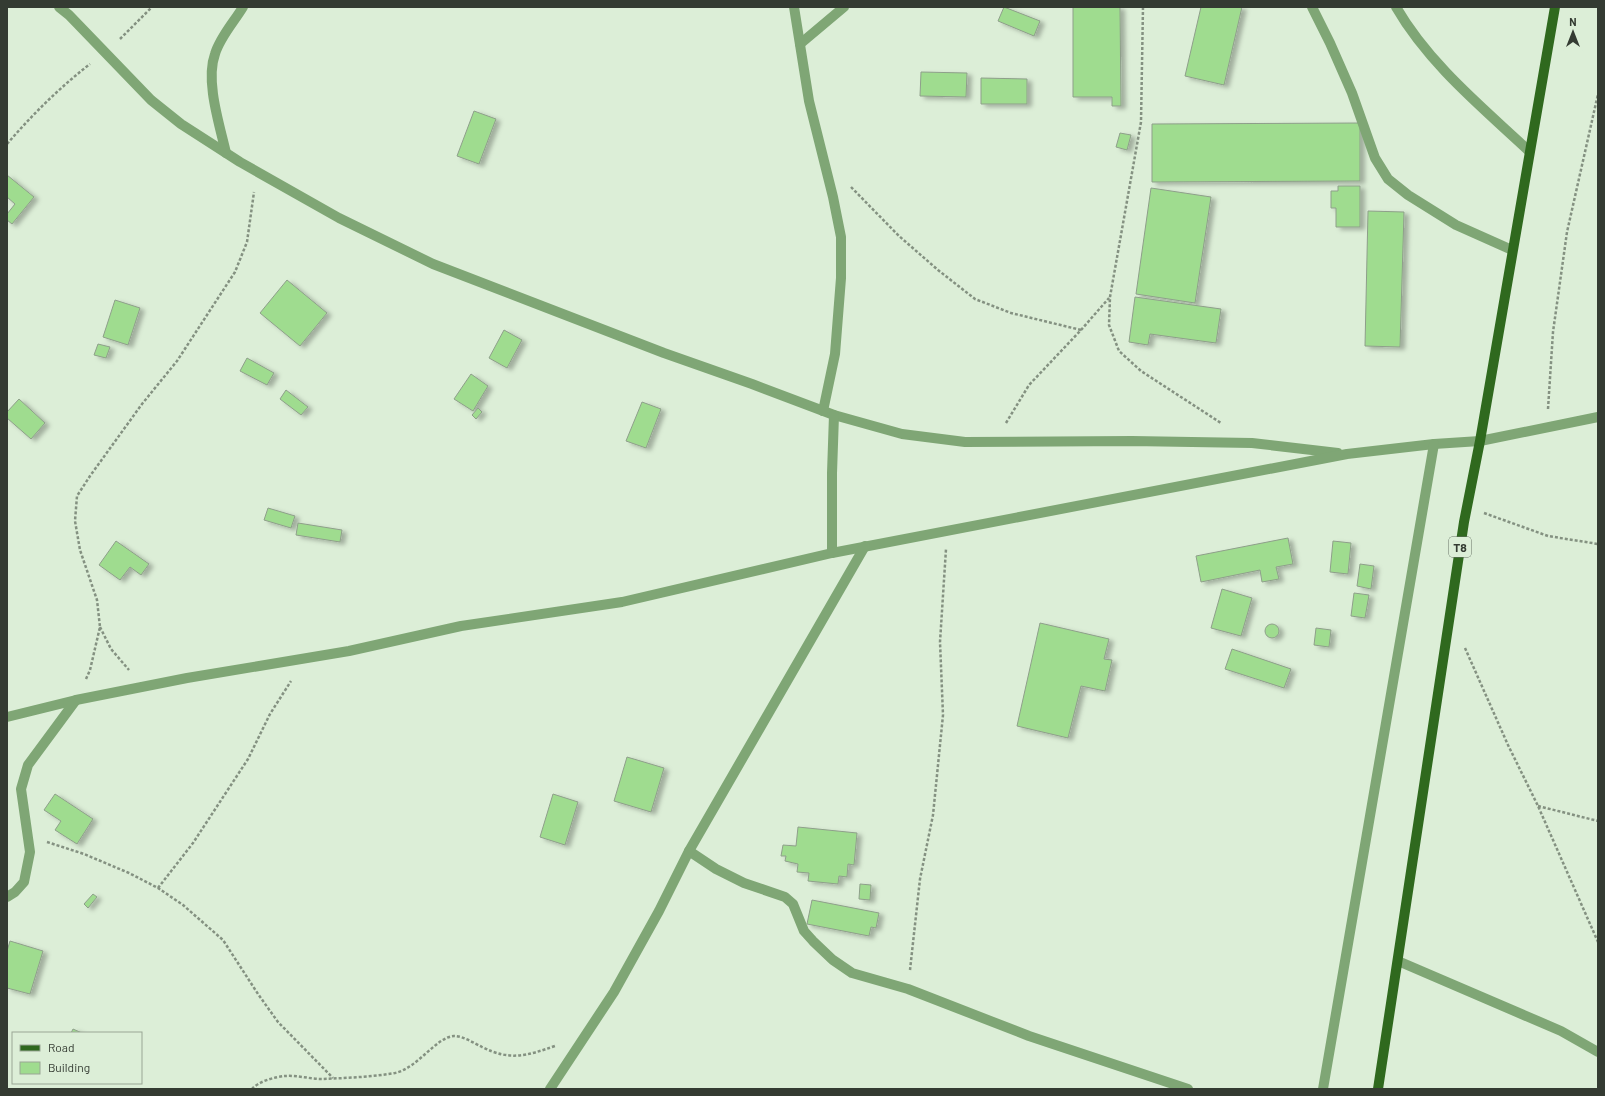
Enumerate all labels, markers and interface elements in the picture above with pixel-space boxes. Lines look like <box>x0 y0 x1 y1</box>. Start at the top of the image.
north arrow <box>1553 12 1593 52</box>
text: N <box>1569 15 1577 28</box>
road number: T8 <box>1449 537 1471 557</box>
legend <box>12 1032 142 1084</box>
text: Road <box>48 1040 75 1054</box>
text: Building <box>48 1060 90 1074</box>

